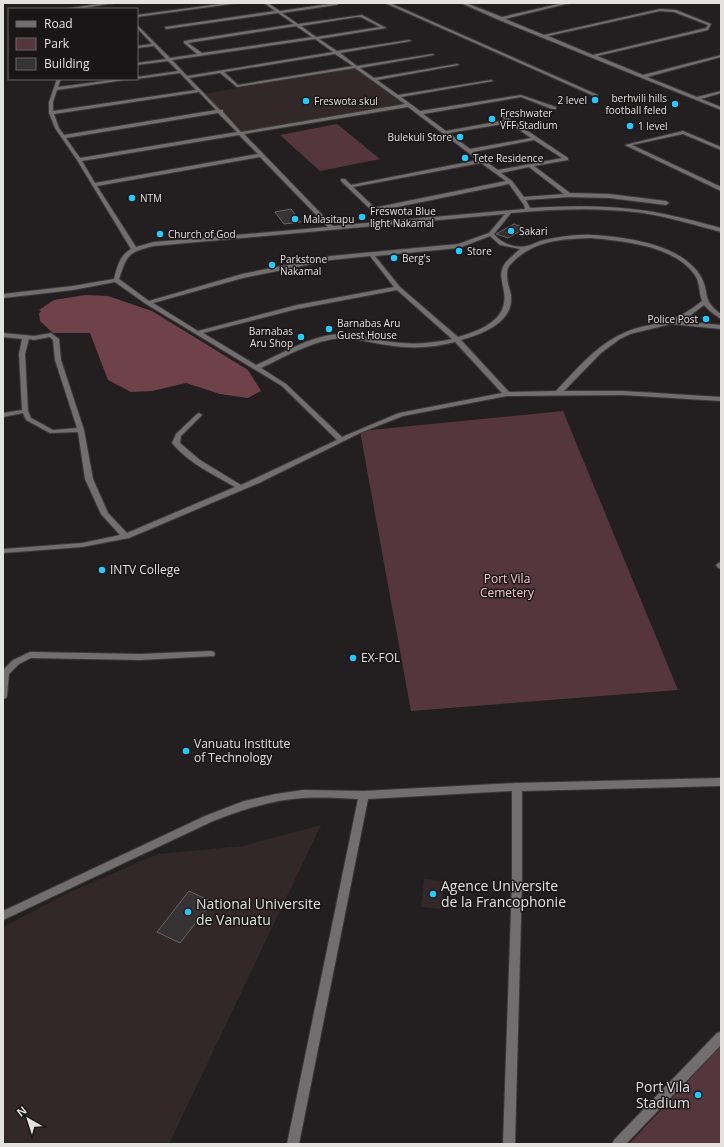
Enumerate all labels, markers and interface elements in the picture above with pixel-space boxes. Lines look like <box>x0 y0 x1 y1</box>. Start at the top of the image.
legend <box>8 8 138 80</box>
text: Road <box>44 15 73 32</box>
text: Park <box>44 35 70 52</box>
text: Building <box>44 55 90 72</box>
place label: berhvili hills football feled <box>605 91 667 117</box>
place label: 2 level <box>557 93 587 107</box>
place label: Freswota skul <box>314 94 378 108</box>
marker: 2 level <box>590 95 600 105</box>
marker: Freswota skul <box>301 96 311 106</box>
marker: berhvili hills football feled <box>670 99 680 109</box>
place label: Freshwater VFF Stadium <box>500 106 558 132</box>
marker: Freshwater VFF Stadium <box>487 114 497 124</box>
place label: 1 level <box>638 119 668 133</box>
marker: 1 level <box>625 121 635 131</box>
place label: Bulekuli Store <box>387 130 452 144</box>
marker: Bulekuli Store <box>455 132 465 142</box>
place label: Tete Residence <box>473 151 544 165</box>
marker: Tete Residence <box>460 153 470 163</box>
place label: NTM <box>140 191 162 205</box>
marker: NTM <box>127 193 137 203</box>
place label: Freswota Blue light Nakamal <box>370 204 436 230</box>
place label: Malasitapu <box>303 212 354 226</box>
marker: Freswota Blue light Nakamal <box>357 212 367 222</box>
marker: Malasitapu <box>290 214 300 224</box>
place label: Sakari <box>519 224 547 238</box>
marker: Sakari <box>506 226 516 236</box>
place label: Church of God <box>168 227 236 241</box>
marker: Church of God <box>155 229 165 239</box>
place label: Store <box>467 244 492 258</box>
marker: Store <box>454 246 464 256</box>
place label: Berg's <box>402 251 431 265</box>
place label: Parkstone Nakamal <box>280 252 327 278</box>
marker: Berg's <box>389 253 399 263</box>
marker: Parkstone Nakamal <box>267 260 277 270</box>
place label: Police Post <box>648 312 698 326</box>
marker: Police Post <box>701 314 711 324</box>
place label: Barnabas Aru Guest House <box>337 316 400 342</box>
place label: Barnabas Aru Shop <box>249 324 293 350</box>
marker: Barnabas Aru Guest House <box>324 324 334 334</box>
marker: Barnabas Aru Shop <box>296 332 306 342</box>
place label: INTV College <box>110 561 180 578</box>
marker: INTV College <box>97 565 107 575</box>
park label: Port Vila Cemetery <box>480 570 535 601</box>
place label: EX-FOL <box>361 649 400 666</box>
marker: EX-FOL <box>348 653 358 663</box>
place label: Vanuatu Institute of Technology <box>194 735 291 766</box>
marker: Vanuatu Institute of Technology <box>181 746 191 756</box>
place label: Agence Universite de la Francophonie <box>441 876 566 911</box>
marker: Agence Universite de la Francophonie <box>428 889 438 899</box>
place label: National Universite de Vanuatu <box>196 894 321 929</box>
marker: National Universite de Vanuatu <box>183 907 193 917</box>
place label: Port Vila Stadium <box>636 1077 690 1112</box>
marker: Port Vila Stadium <box>693 1090 703 1100</box>
north arrow <box>8 1099 48 1139</box>
text: N <box>13 1102 30 1119</box>

